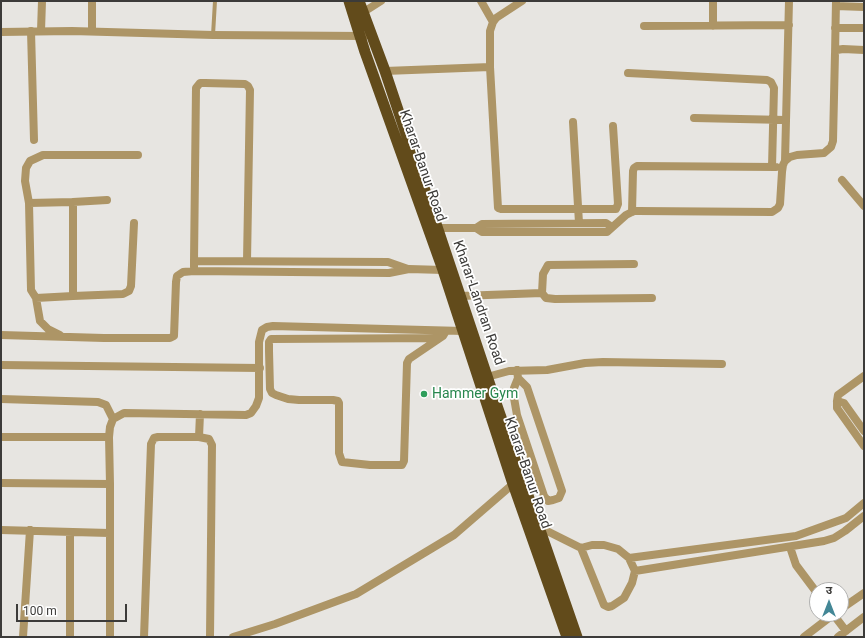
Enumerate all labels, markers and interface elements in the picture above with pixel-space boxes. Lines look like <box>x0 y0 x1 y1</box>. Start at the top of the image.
street label: Kharar-Banur Road <box>395 108 449 224</box>
street label: Kharar-Landran Road <box>449 238 507 368</box>
place label: Hammer Gym <box>432 386 518 402</box>
marker: Hammer Gym <box>419 389 429 399</box>
street label: Kharar-Banur Road <box>500 415 554 531</box>
north arrow <box>809 582 849 622</box>
text: उ <box>826 584 832 597</box>
scale bar <box>18 596 129 622</box>
text: 100 m <box>23 604 57 618</box>

